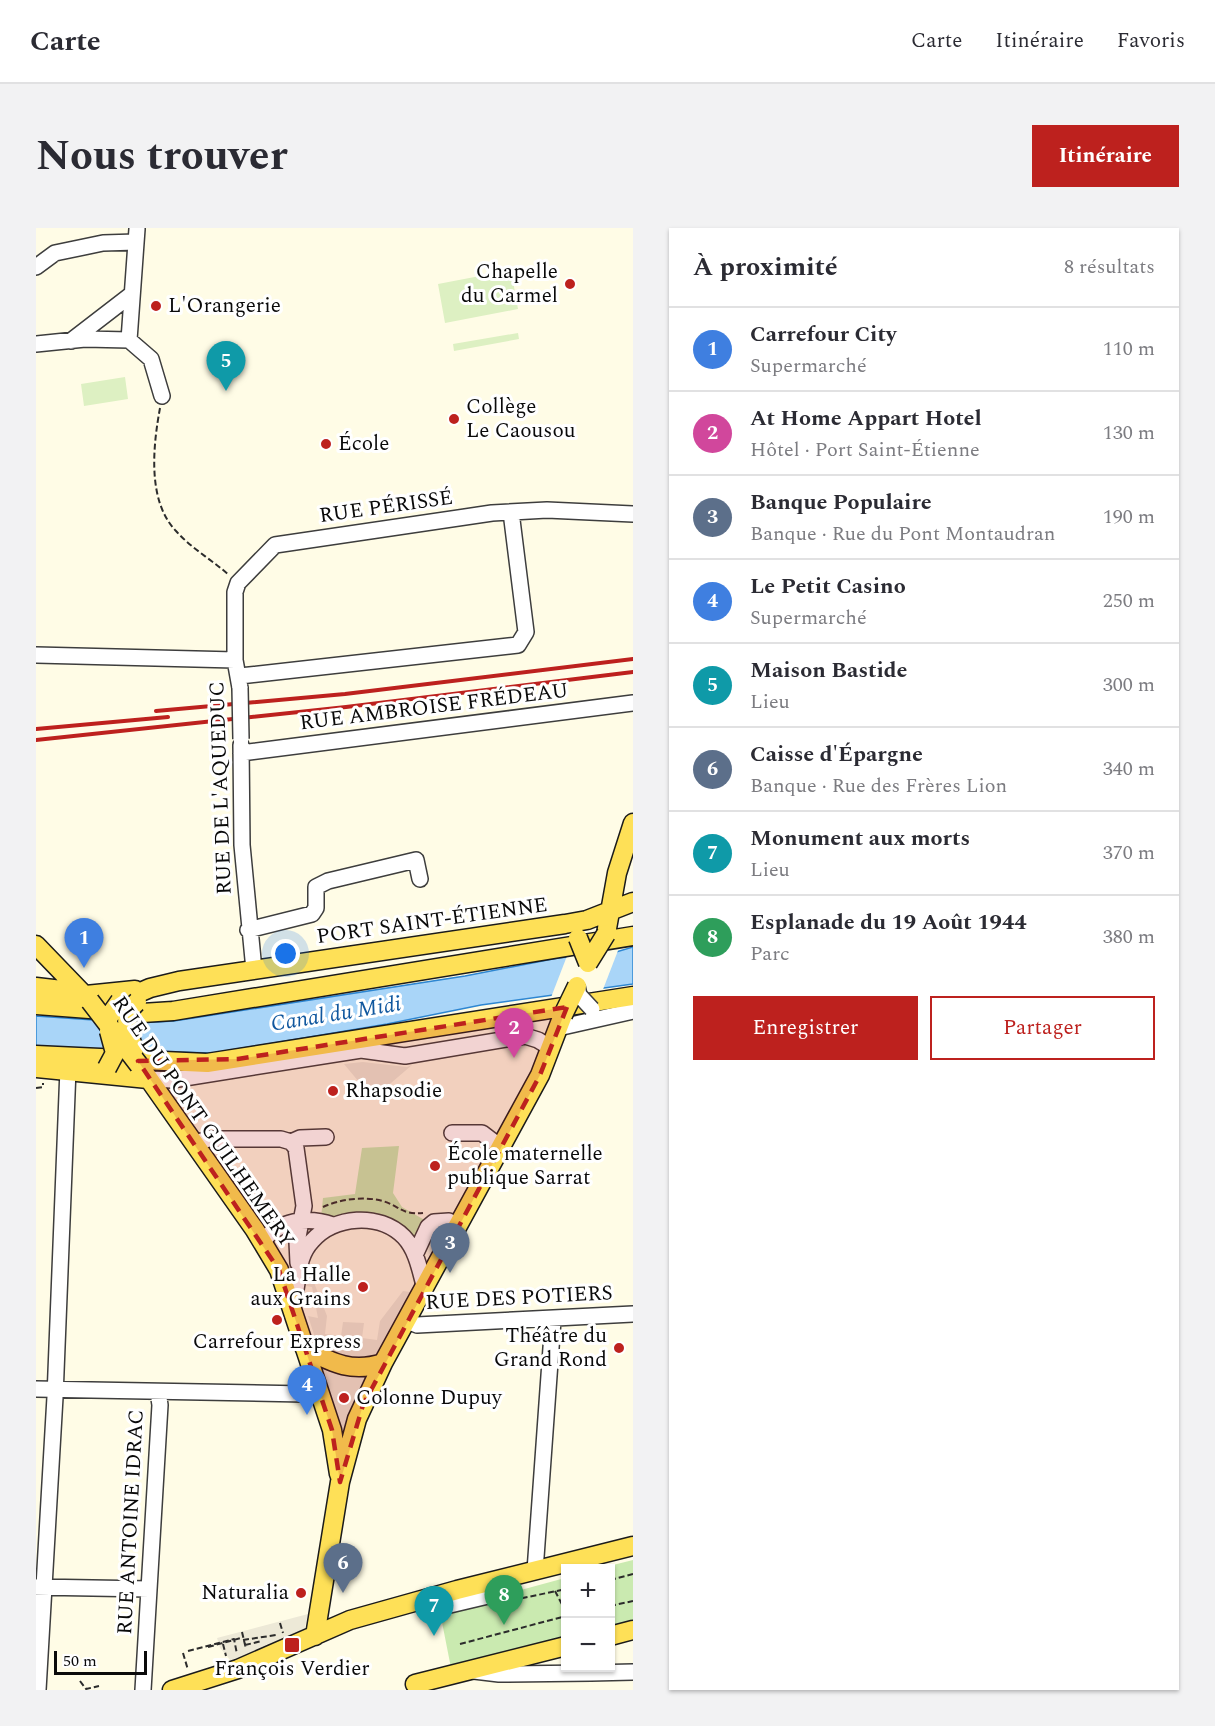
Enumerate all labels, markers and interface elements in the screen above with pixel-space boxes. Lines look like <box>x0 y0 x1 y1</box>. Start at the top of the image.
text: Carte <box>30 20 101 63</box>
text: Carte <box>911 25 962 57</box>
text: Itinéraire <box>995 25 1084 57</box>
text: Favoris <box>1117 25 1185 57</box>
text: Nous trouver <box>36 125 288 188</box>
button: Itinéraire <box>1032 125 1179 187</box>
text: À proximité <box>693 247 838 287</box>
text: 8 résultats <box>1064 252 1155 282</box>
place label: Chapelle du Carmel <box>461 256 558 312</box>
marker: Chapelle du Carmel <box>563 277 577 291</box>
place label: L'Orangerie <box>168 290 281 322</box>
marker: L'Orangerie <box>149 299 163 313</box>
text: Carrefour City <box>750 318 896 351</box>
text: 1 <box>707 334 718 364</box>
text: 110 m <box>1103 334 1155 364</box>
pin: 5 <box>206 342 246 391</box>
text: Supermarché <box>750 351 867 381</box>
place label: Collège Le Caousou <box>466 391 576 447</box>
text: At Home Appart Hotel <box>750 402 982 435</box>
marker: Collège Le Caousou <box>447 412 461 426</box>
text: 2 <box>707 418 718 448</box>
text: 130 m <box>1103 418 1155 448</box>
place label: École <box>338 428 389 460</box>
text: Hôtel · Port Saint-Étienne <box>750 435 980 465</box>
marker: École <box>319 437 333 451</box>
street label: RUE PÉRISSÉ <box>317 482 455 532</box>
text: Banque Populaire <box>750 486 932 519</box>
text: 3 <box>707 502 718 532</box>
text: 190 m <box>1103 502 1155 532</box>
text: Banque · Rue du Pont Montaudran <box>750 519 1055 549</box>
text: Le Petit Casino <box>750 570 906 603</box>
text: 4 <box>707 586 718 616</box>
text: 250 m <box>1103 586 1155 616</box>
text: Supermarché <box>750 603 867 633</box>
text: Maison Bastide <box>750 654 908 687</box>
text: 5 <box>707 670 718 700</box>
text: 300 m <box>1103 670 1155 700</box>
street label: RUE AMBROISE FRÉDEAU <box>298 675 570 739</box>
street label: RUE DE L'AQUEDUC <box>201 681 241 895</box>
text: Lieu <box>750 687 790 717</box>
text: Caisse d'Épargne <box>750 738 923 771</box>
text: 6 <box>707 754 718 784</box>
text: 340 m <box>1103 754 1155 784</box>
text: Banque · Rue des Frères Lion <box>750 771 1007 801</box>
text: Monument aux morts <box>750 822 970 855</box>
text: 7 <box>707 838 718 868</box>
text: 370 m <box>1103 838 1155 868</box>
text: Lieu <box>750 855 790 885</box>
street label: PORT SAINT-ÉTIENNE <box>314 889 550 953</box>
text: Esplanade du 19 Août 1944 <box>750 906 1027 939</box>
pin: 1 <box>64 918 104 968</box>
text: 8 <box>707 922 718 952</box>
text: 380 m <box>1103 922 1155 952</box>
your location <box>271 939 300 968</box>
text: Parc <box>750 939 790 969</box>
water label: Canal du Midi <box>268 987 404 1041</box>
street label: RUE DU PONT GUILHEMERY <box>103 989 303 1255</box>
button: Enregistrer <box>693 996 918 1060</box>
button: Partager <box>930 996 1155 1060</box>
pin: 2 <box>494 1008 534 1058</box>
place label: Rhapsodie <box>345 1075 442 1107</box>
marker: Rhapsodie <box>326 1084 340 1098</box>
place label: École maternelle publique Sarrat <box>447 1138 603 1194</box>
marker: École maternelle publique Sarrat <box>428 1159 442 1173</box>
pin: 3 <box>430 1224 470 1273</box>
place label: La Halle aux Grains <box>250 1259 351 1315</box>
street label: RUE DES POTIERS <box>425 1277 613 1319</box>
marker: La Halle aux Grains <box>356 1280 370 1294</box>
marker: Carrefour Express <box>270 1313 284 1327</box>
place label: Théâtre du Grand Rond <box>494 1320 607 1376</box>
place label: Carrefour Express <box>193 1326 361 1358</box>
marker: Théâtre du Grand Rond <box>612 1341 626 1355</box>
pin: 4 <box>288 1366 326 1415</box>
place label: Colonne Dupuy <box>356 1382 503 1414</box>
marker: Colonne Dupuy <box>337 1391 351 1405</box>
street label: RUE ANTOINE IDRAC <box>109 1409 153 1635</box>
pin: 6 <box>324 1544 362 1593</box>
map controls <box>561 1564 615 1672</box>
button: + <box>561 1564 615 1618</box>
pin: 8 <box>484 1576 524 1625</box>
place label: Naturalia <box>201 1577 290 1609</box>
marker: Naturalia <box>294 1586 308 1600</box>
pin: 7 <box>414 1586 454 1636</box>
button: − <box>561 1618 615 1672</box>
marker: François Verdier <box>283 1636 301 1654</box>
scale bar <box>54 1648 147 1676</box>
text: 50 m <box>63 1649 97 1673</box>
place label: François Verdier <box>214 1653 370 1685</box>

